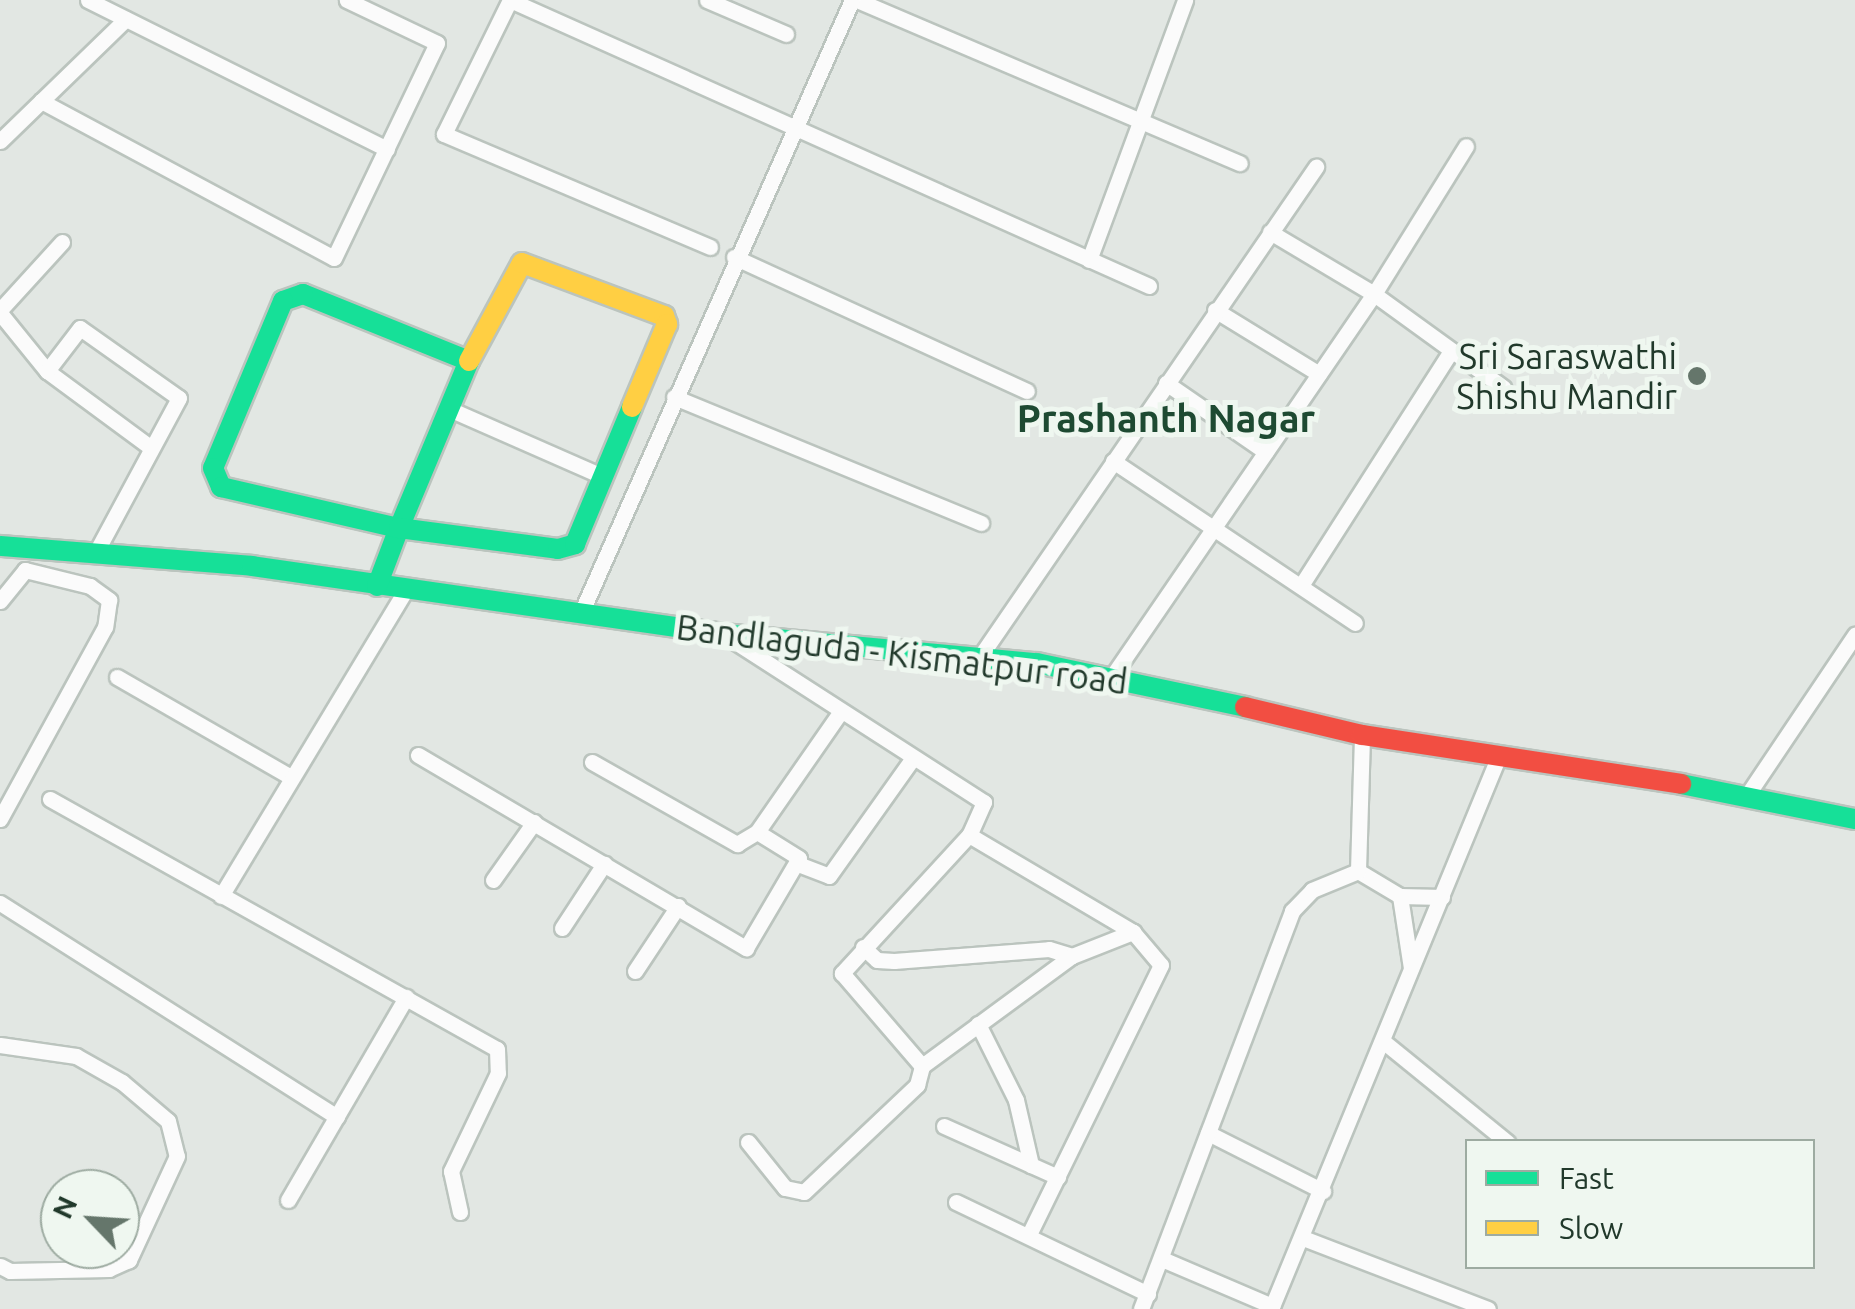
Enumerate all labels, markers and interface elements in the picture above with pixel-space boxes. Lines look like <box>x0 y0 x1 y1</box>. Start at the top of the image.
place label: Sri Saraswathi Shishu Mandir <box>1456 335 1677 417</box>
marker: Sri Saraswathi Shishu Mandir <box>1686 365 1708 387</box>
district label: Prashanth Nagar <box>1017 396 1315 442</box>
street label: Bandlaguda - Kismatpur road <box>674 605 1130 703</box>
legend <box>1465 1139 1815 1269</box>
text: Fast <box>1559 1161 1614 1195</box>
north arrow <box>40 1169 140 1269</box>
text: N <box>46 1191 83 1223</box>
text: Slow <box>1559 1211 1623 1245</box>

